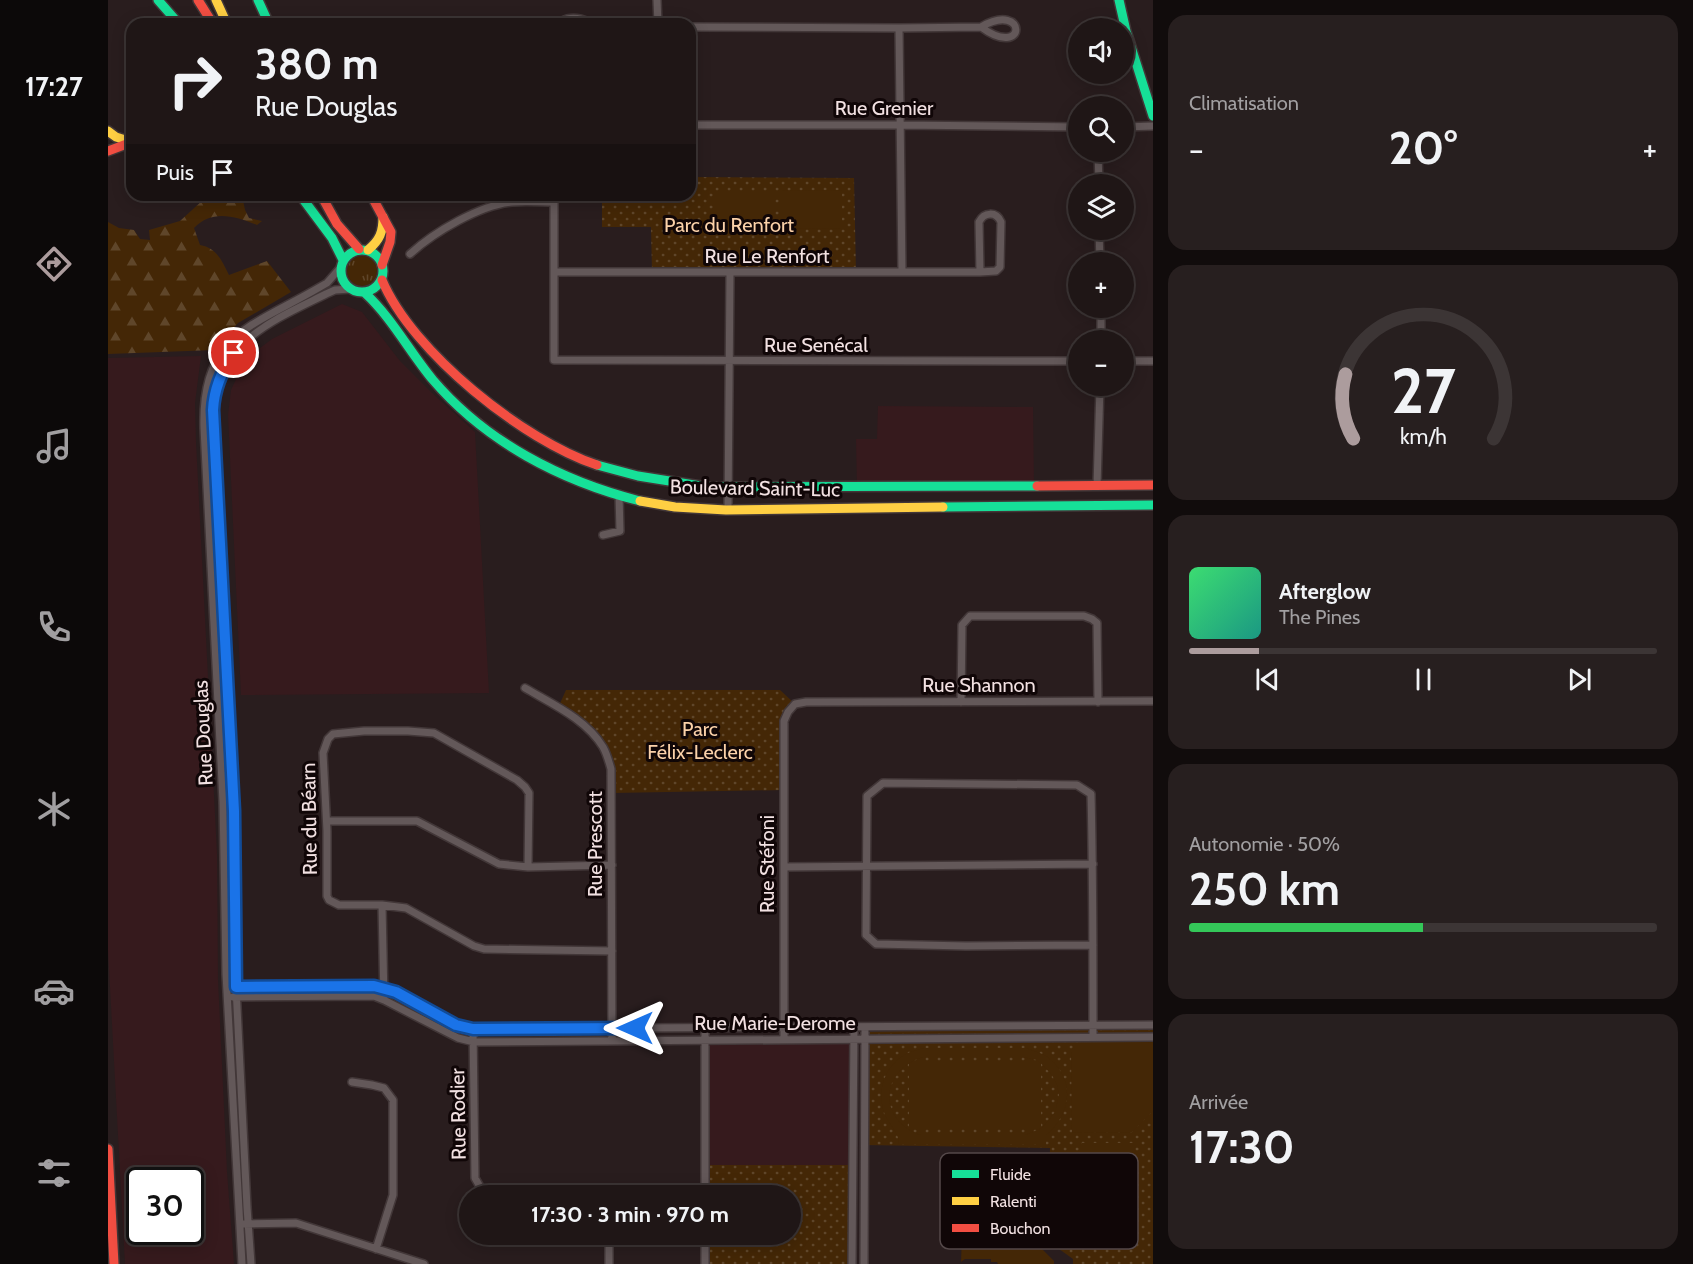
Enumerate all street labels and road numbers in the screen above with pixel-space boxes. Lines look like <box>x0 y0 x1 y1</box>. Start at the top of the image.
street label: Rue Grenier <box>835 96 934 120</box>
street label: Rue Le Renfort <box>704 244 830 268</box>
street label: Rue Senécal <box>764 333 868 357</box>
street label: Boulevard Saint-Luc <box>670 475 840 501</box>
street label: Rue Shannon <box>922 673 1036 697</box>
street label: Rue Douglas <box>188 680 218 786</box>
street label: Rue du Béarn <box>296 763 322 875</box>
street label: Rue Prescott <box>583 791 607 897</box>
street label: Rue Stéfoni <box>755 815 779 913</box>
street label: Rue Marie-Derome <box>694 1011 856 1035</box>
street label: Rue Rodier <box>445 1067 471 1160</box>

